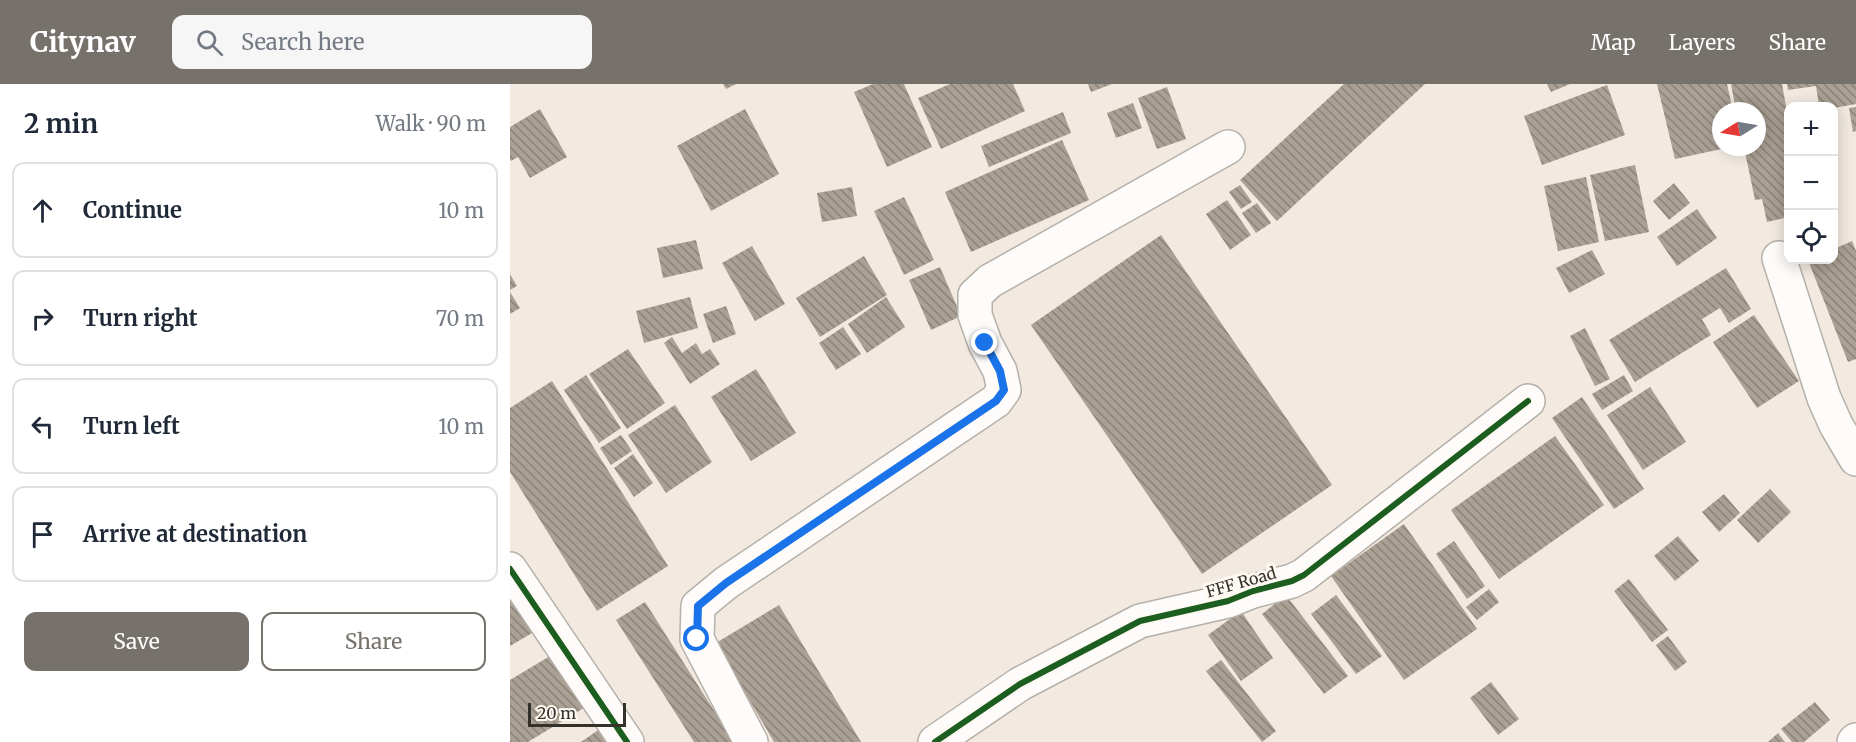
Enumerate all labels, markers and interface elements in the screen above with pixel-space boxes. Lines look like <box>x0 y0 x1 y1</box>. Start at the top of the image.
search box <box>172 15 592 69</box>
text: Citynav <box>30 24 136 60</box>
icon: search <box>193 26 226 59</box>
text: Search here <box>241 28 364 56</box>
text: Map <box>1591 29 1636 56</box>
text: Layers <box>1669 29 1736 56</box>
text: Share <box>1769 29 1826 56</box>
north arrow <box>1712 102 1766 156</box>
map controls <box>1784 102 1838 264</box>
button: + <box>1784 102 1838 156</box>
text: 2 min <box>24 107 98 140</box>
text: Walk · 90 m <box>376 111 486 136</box>
button: − <box>1784 156 1838 210</box>
icon: ahead <box>26 194 59 227</box>
text: Continue <box>83 196 182 224</box>
text: 10 m <box>438 198 484 223</box>
button: locate <box>1784 210 1838 264</box>
icon: right <box>26 302 59 335</box>
text: Turn right <box>83 304 197 332</box>
text: 70 m <box>436 306 484 331</box>
route end <box>971 329 997 355</box>
icon: left <box>26 410 59 443</box>
text: Turn left <box>83 412 180 440</box>
text: 10 m <box>438 414 484 439</box>
icon: arrive <box>26 518 59 551</box>
text: Arrive at destination <box>83 520 307 548</box>
street label: FFF Road <box>1204 562 1279 602</box>
button: Save <box>24 612 249 671</box>
button: Share <box>261 612 486 671</box>
route start <box>683 625 709 651</box>
scale bar <box>528 700 626 728</box>
text: 20 m <box>537 703 576 723</box>

